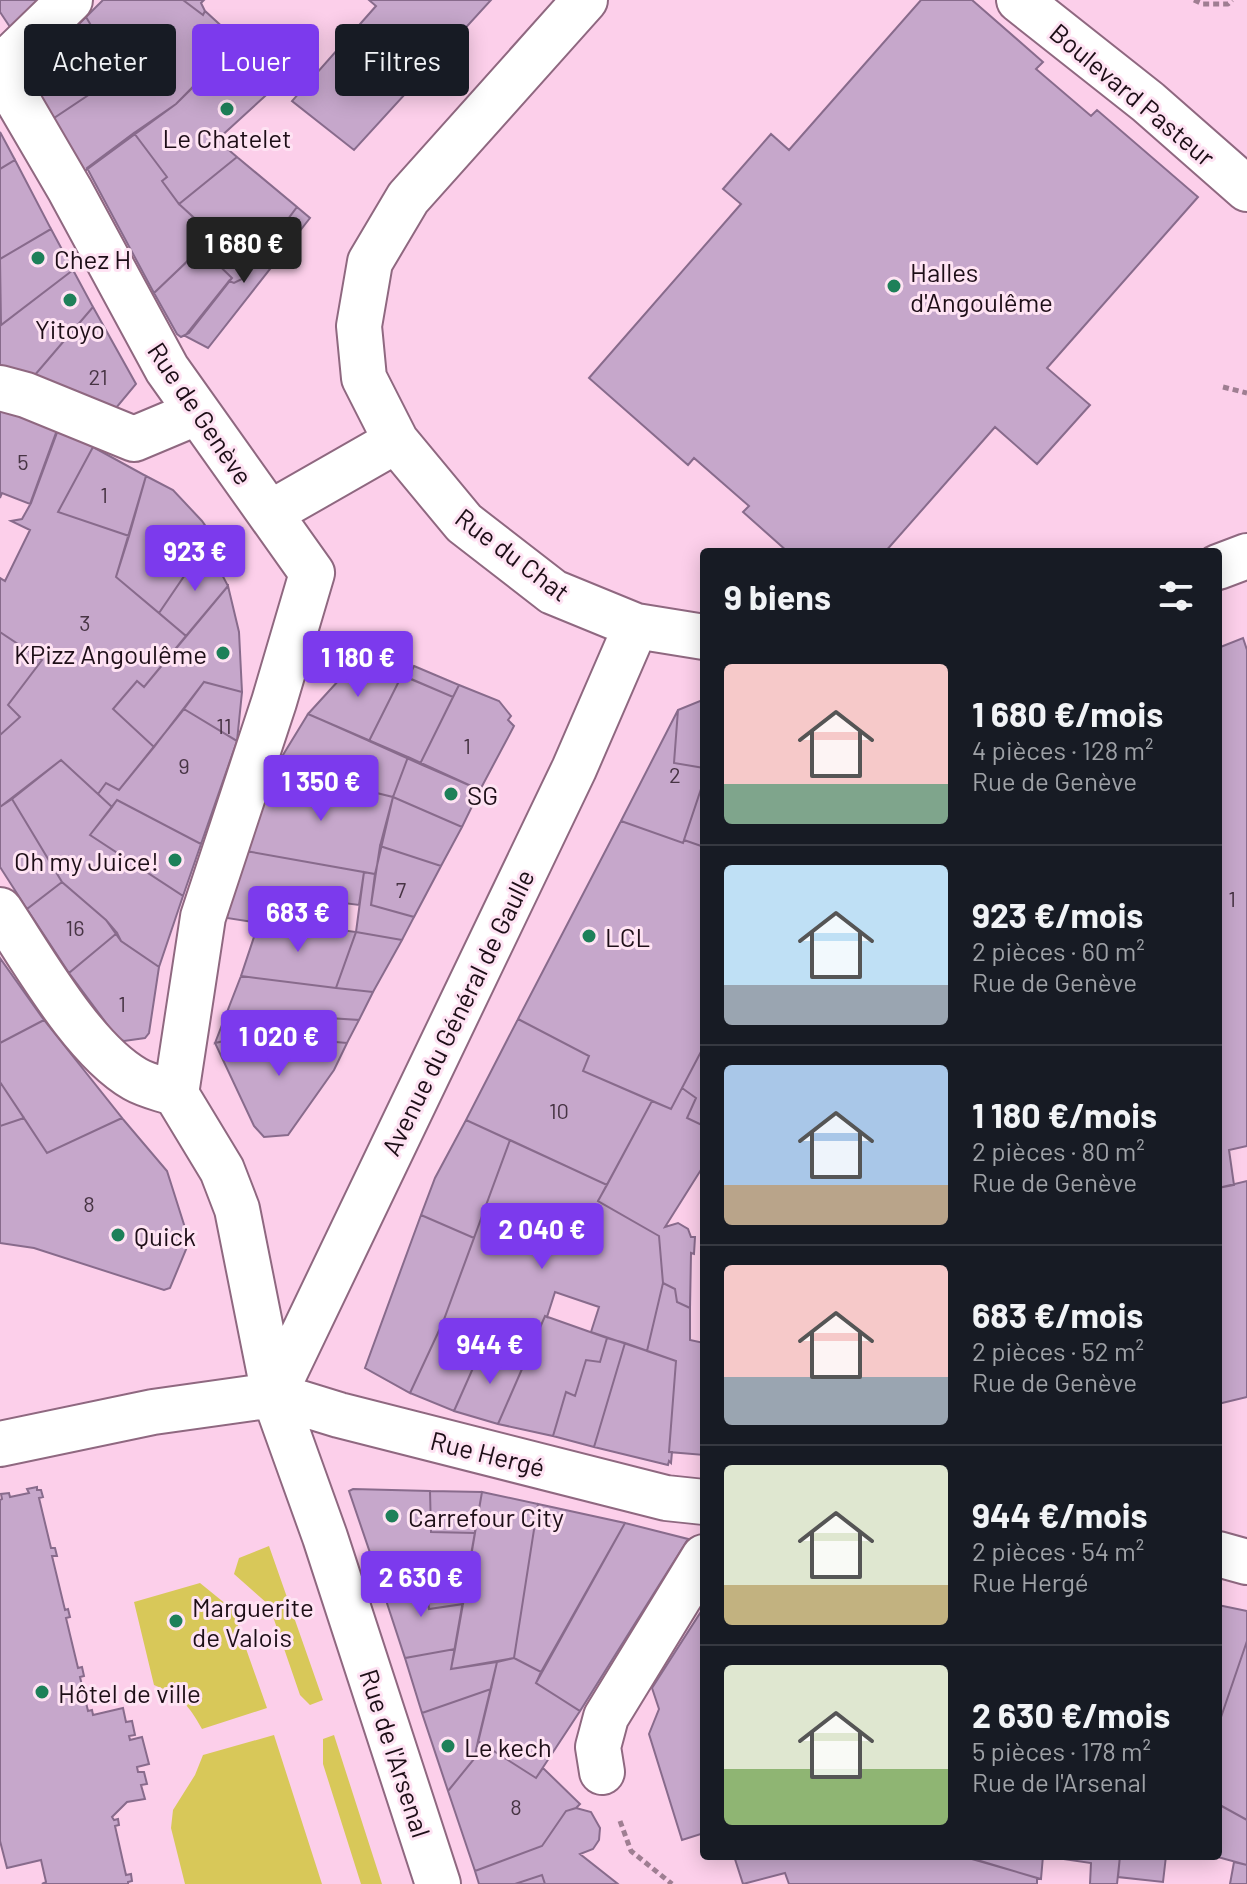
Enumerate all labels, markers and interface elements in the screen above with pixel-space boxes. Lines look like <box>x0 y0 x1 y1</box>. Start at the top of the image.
street label: Boulevard Pasteur <box>1044 16 1222 172</box>
chip: Acheter <box>24 24 176 96</box>
chip: Louer <box>192 24 319 96</box>
chip: Filtres <box>335 24 469 96</box>
marker: Le Chatelet <box>218 100 236 118</box>
place label: Le Chatelet <box>163 122 291 153</box>
pin: 1 680 € <box>170 217 318 285</box>
text: 1 680 € <box>205 227 283 258</box>
place label: Chez H <box>54 243 131 274</box>
marker: Chez H <box>29 249 47 267</box>
place label: Halles d'Angoulême <box>910 256 1053 317</box>
marker: Halles d'Angoulême <box>885 277 903 295</box>
marker: Yitoyo <box>61 291 79 309</box>
place label: Yitoyo <box>35 313 105 344</box>
street label: Rue de Genève <box>142 336 260 490</box>
house number: 21 <box>88 363 108 389</box>
house number: 5 <box>17 448 29 474</box>
house number: 1 <box>100 481 108 507</box>
street label: Rue du Chat <box>450 501 576 607</box>
pin: 923 € <box>139 525 251 593</box>
text: 923 € <box>163 535 227 566</box>
icon: filters <box>1154 574 1198 618</box>
text: 9 biens <box>724 576 831 617</box>
house number: 3 <box>79 609 91 635</box>
pin: 1 180 € <box>284 631 432 699</box>
place label: KPizz Angoulême <box>14 638 207 669</box>
text: 1 180 € <box>321 641 395 672</box>
marker: KPizz Angoulême <box>214 644 232 662</box>
text: 1 680 €/mois <box>972 693 1163 734</box>
icon: home <box>788 696 884 792</box>
house number: 11 <box>216 712 232 738</box>
house number: 1 <box>463 732 471 758</box>
text: 4 pièces · 128 m² <box>972 734 1154 765</box>
house number: 9 <box>178 752 190 778</box>
pin: 1 350 € <box>247 755 395 823</box>
house number: 2 <box>669 761 681 787</box>
text: 1 350 € <box>282 765 360 796</box>
text: Rue de Genève <box>972 765 1137 796</box>
place label: SG <box>467 779 498 810</box>
marker: SG <box>442 785 460 803</box>
place label: Oh my Juice! <box>14 845 159 876</box>
marker: Oh my Juice! <box>166 851 184 869</box>
street label: Avenue du Général de Gaulle <box>374 864 540 1160</box>
house number: 7 <box>396 876 406 902</box>
house number: 1 <box>1228 885 1236 911</box>
pin: 683 € <box>242 886 354 954</box>
text: 923 €/mois <box>972 894 1143 935</box>
text: 683 € <box>266 896 330 927</box>
icon: home <box>788 897 884 993</box>
house number: 16 <box>65 914 85 940</box>
place label: LCL <box>605 921 650 952</box>
marker: LCL <box>580 927 598 945</box>
text: 2 pièces · 60 m² <box>972 935 1145 966</box>
text: Rue de Genève <box>972 966 1137 997</box>
house number: 1 <box>118 990 126 1016</box>
pin: 1 020 € <box>205 1010 353 1078</box>
text: 1 020 € <box>239 1020 319 1051</box>
text: 1 180 €/mois <box>972 1094 1157 1135</box>
house number: 10 <box>549 1097 569 1123</box>
icon: home <box>788 1097 884 1193</box>
text: 2 pièces · 80 m² <box>972 1135 1145 1166</box>
text: Rue de Genève <box>972 1166 1137 1197</box>
house number: 8 <box>83 1190 95 1216</box>
pin: 2 040 € <box>468 1203 616 1271</box>
text: 2 040 € <box>499 1213 585 1244</box>
place label: Quick <box>134 1220 196 1251</box>
marker: Quick <box>109 1226 127 1244</box>
text: 683 €/mois <box>972 1294 1143 1335</box>
icon: home <box>788 1297 884 1393</box>
pin: 944 € <box>434 1318 546 1386</box>
text: 944 € <box>457 1328 523 1359</box>
text: 2 pièces · 52 m² <box>972 1335 1144 1366</box>
text: Rue de Genève <box>972 1366 1137 1397</box>
street label: Rue Hergé <box>428 1424 548 1482</box>
text: 944 €/mois <box>972 1494 1148 1535</box>
icon: home <box>788 1497 884 1593</box>
place label: Carrefour City <box>408 1501 564 1532</box>
marker: Carrefour City <box>383 1507 401 1525</box>
text: 2 pièces · 54 m² <box>972 1535 1144 1566</box>
pin: 2 630 € <box>347 1551 495 1619</box>
text: 2 630 € <box>379 1561 463 1592</box>
text: Rue Hergé <box>972 1566 1089 1597</box>
place label: Marguerite de Valois <box>192 1591 314 1652</box>
marker: Marguerite de Valois <box>167 1612 185 1630</box>
street label: Rue de l'Arsenal <box>354 1665 438 1841</box>
place label: Hôtel de ville <box>58 1677 201 1708</box>
marker: Hôtel de ville <box>33 1683 51 1701</box>
text: 2 630 €/mois <box>972 1694 1170 1735</box>
icon: home <box>788 1697 884 1793</box>
place label: Le kech <box>464 1731 552 1762</box>
text: 5 pièces · 178 m² <box>972 1735 1151 1766</box>
marker: Le kech <box>439 1737 457 1755</box>
text: Rue de l'Arsenal <box>972 1766 1147 1797</box>
house number: 8 <box>510 1793 522 1819</box>

